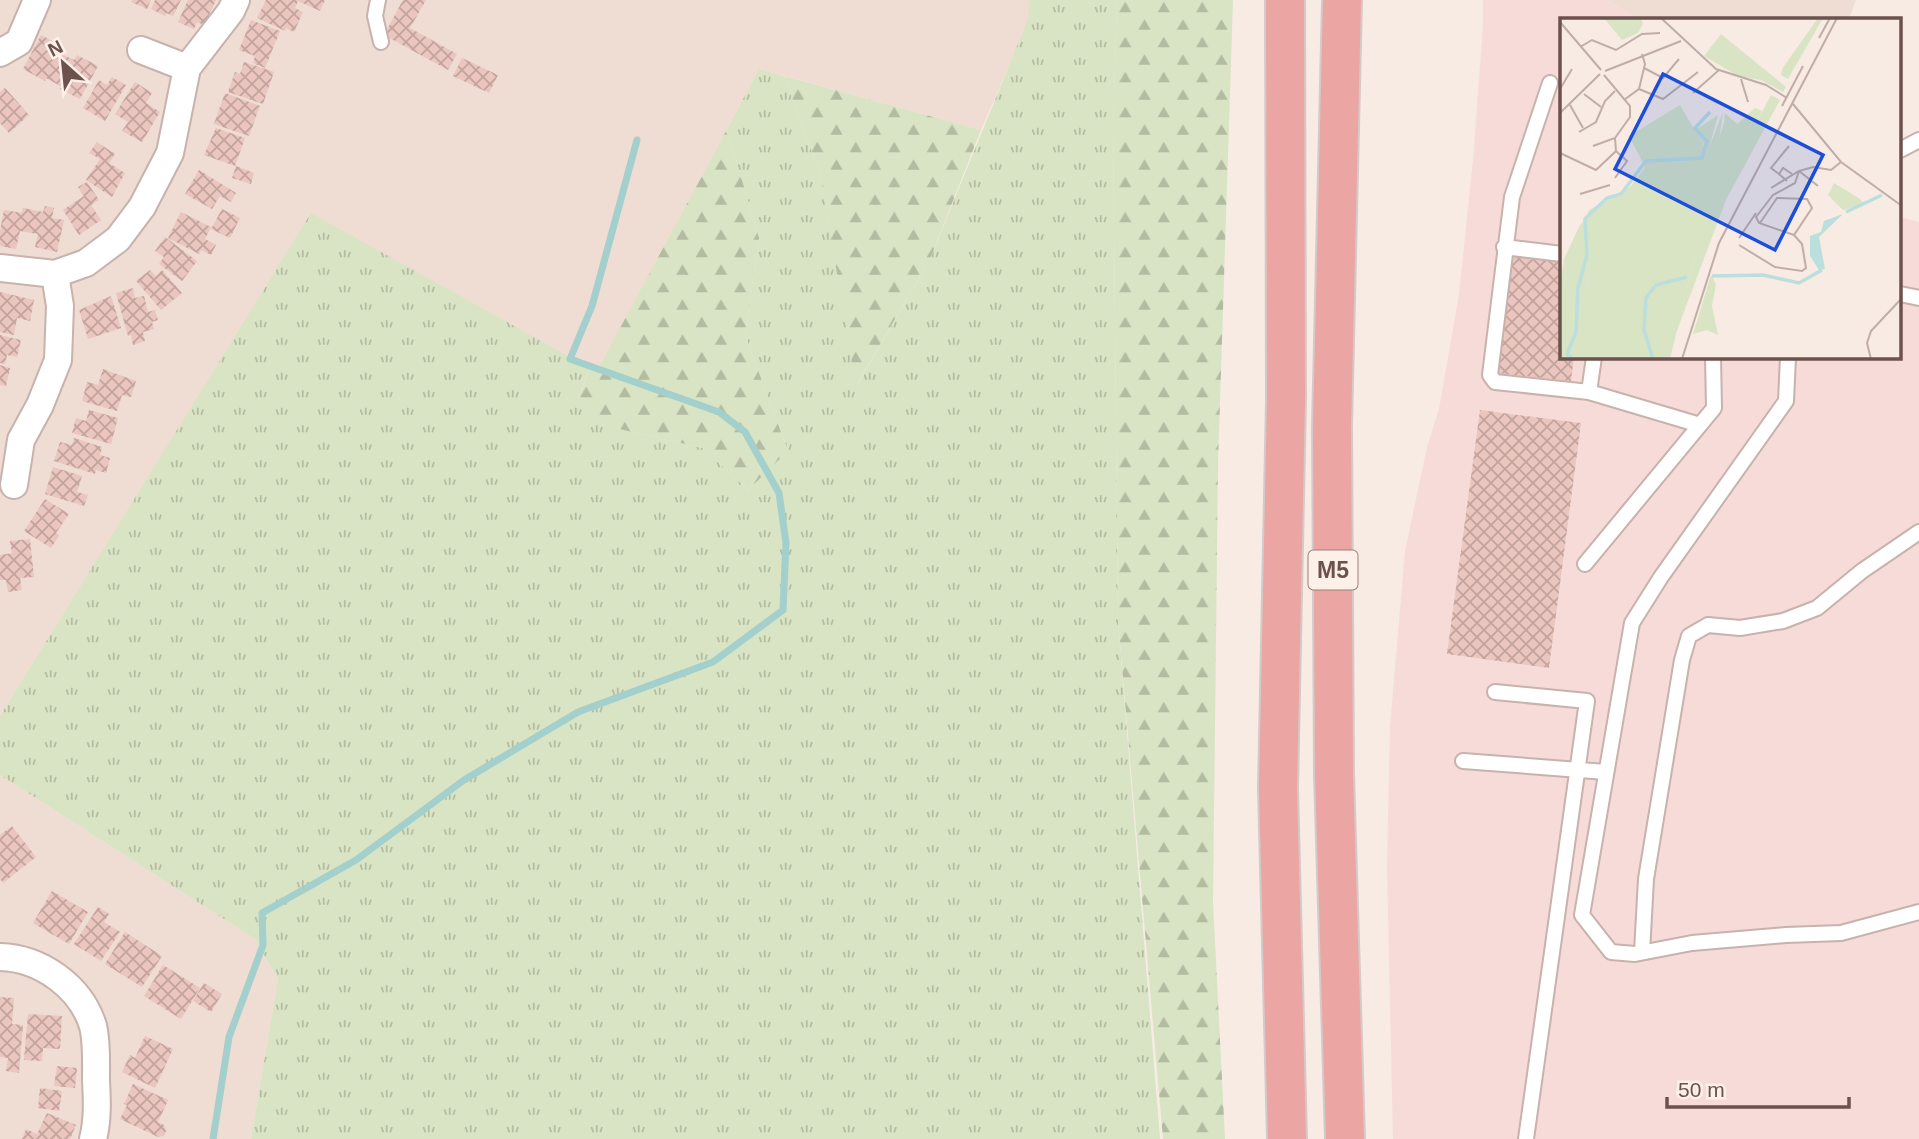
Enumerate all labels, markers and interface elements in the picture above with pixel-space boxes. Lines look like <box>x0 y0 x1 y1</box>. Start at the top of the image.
inset map <box>1560 18 1902 359</box>
north arrow <box>28 28 98 98</box>
text: N <box>45 36 66 61</box>
road number: M5 <box>1308 550 1358 590</box>
scale bar <box>1667 1066 1849 1110</box>
text: 50 m <box>1678 1078 1725 1101</box>

